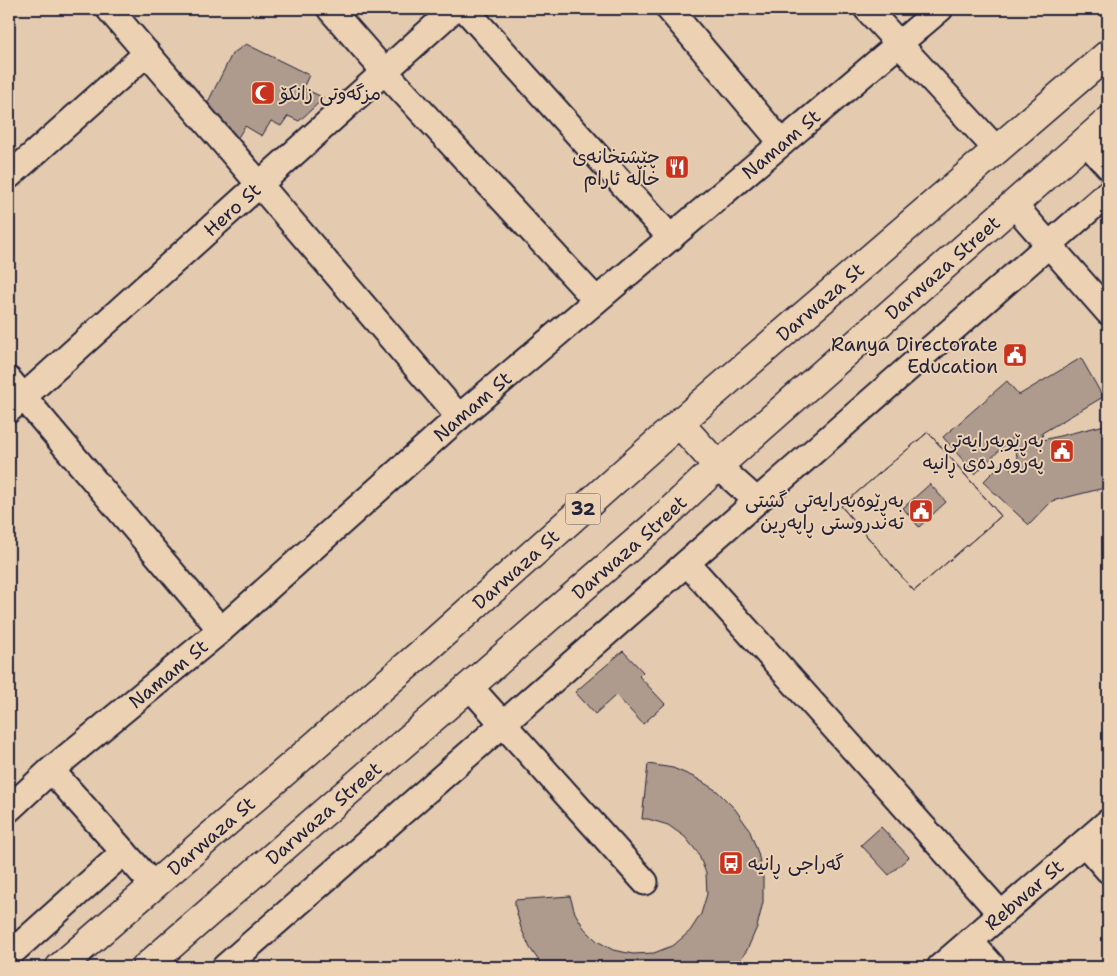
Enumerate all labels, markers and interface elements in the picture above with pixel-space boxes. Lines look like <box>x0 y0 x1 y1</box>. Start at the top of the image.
mosque icon: مزگەوتی زانکۆ <box>250 80 276 106</box>
place label: مزگەوتی زانکۆ <box>278 81 381 106</box>
street label: Namam St <box>736 103 826 185</box>
place label: چێشتخانەی خاڵە ئارام <box>572 144 660 193</box>
restaurant icon: چێشتخانەی خاڵە ئارام <box>664 154 690 180</box>
street label: Hero St <box>198 177 266 242</box>
street label: Darwaza Street <box>880 210 1005 325</box>
street label: Darwaza St <box>771 257 869 347</box>
place label: Ranya Directorate Education <box>831 332 998 379</box>
public building icon: Ranya Directorate Education <box>1002 342 1028 368</box>
street label: Namam St <box>428 365 517 447</box>
place label: بەڕێوبەرایەتی پەروەردەی ڕانیە <box>923 428 1044 479</box>
public building icon: بەڕێوبەرایەتی پەروەردەی ڕانیە <box>1049 438 1075 464</box>
place label: بەڕێوەبەرایەتی گشتی تەندروستی ڕاپەڕین <box>745 488 904 539</box>
street label: Darwaza Street <box>566 489 692 605</box>
road number: 32 <box>566 494 600 524</box>
public building icon: بەڕێوەبەرایەتی گشتی تەندروستی ڕاپەڕین <box>908 498 934 524</box>
street label: Darwaza St <box>467 524 564 614</box>
street label: Namam St <box>123 633 213 714</box>
street label: Darwaza Street <box>260 756 387 870</box>
street label: Darwaza St <box>162 791 260 881</box>
bus stop icon: گەراجی ڕانیە <box>718 850 744 876</box>
place label: گەراجی ڕانیە <box>748 851 844 880</box>
street label: Rebwar St <box>979 854 1069 935</box>

